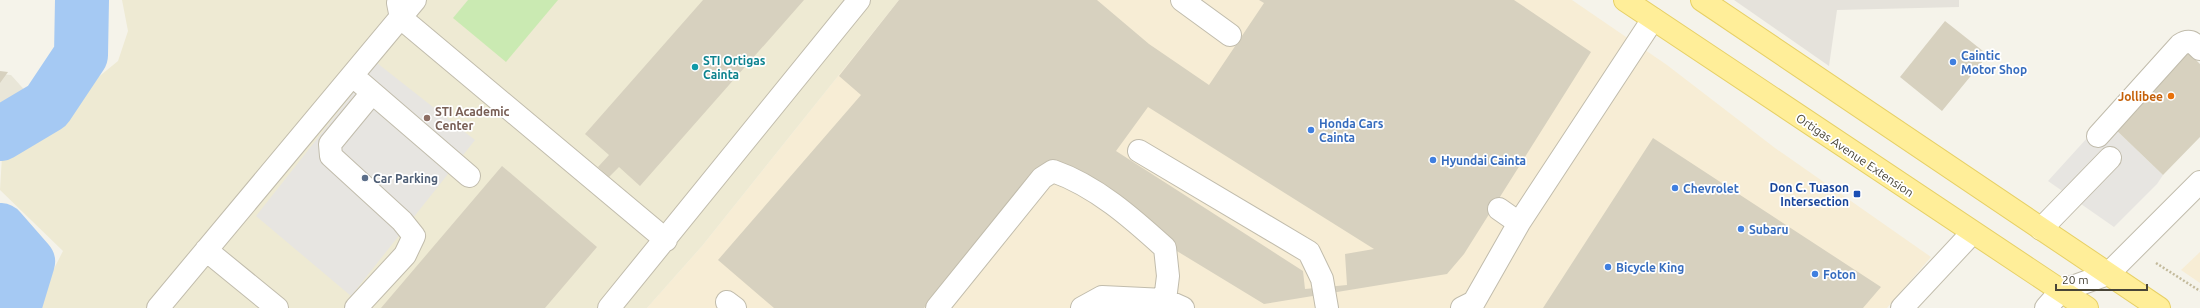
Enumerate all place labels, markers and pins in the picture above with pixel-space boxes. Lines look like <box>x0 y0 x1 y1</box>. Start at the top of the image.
place label: Caintic Motor Shop <box>1961 49 2027 76</box>
place label: STI Ortigas Cainta <box>703 54 766 81</box>
marker: Caintic Motor Shop <box>1948 57 1958 67</box>
marker: STI Ortigas Cainta <box>690 62 700 72</box>
place label: Jollibee <box>2118 90 2163 103</box>
marker: Jollibee <box>2166 91 2176 101</box>
place label: STI Academic Center <box>435 105 510 132</box>
marker: STI Academic Center <box>422 113 432 123</box>
place label: Honda Cars Cainta <box>1319 117 1384 144</box>
marker: Honda Cars Cainta <box>1306 125 1316 135</box>
place label: Hyundai Cainta <box>1441 154 1526 167</box>
marker: Hyundai Cainta <box>1428 155 1438 165</box>
place label: Car Parking <box>373 172 438 185</box>
marker: Car Parking <box>360 173 370 183</box>
place label: Don C. Tuason Intersection <box>1769 181 1849 208</box>
place label: Chevrolet <box>1683 182 1739 195</box>
marker: Chevrolet <box>1670 183 1680 193</box>
marker: Don C. Tuason Intersection <box>1852 189 1862 199</box>
place label: Subaru <box>1749 223 1789 236</box>
marker: Subaru <box>1736 224 1746 234</box>
place label: Bicycle King <box>1616 261 1684 274</box>
marker: Bicycle King <box>1603 262 1613 272</box>
place label: Foton <box>1823 268 1856 281</box>
marker: Foton <box>1810 269 1820 279</box>

